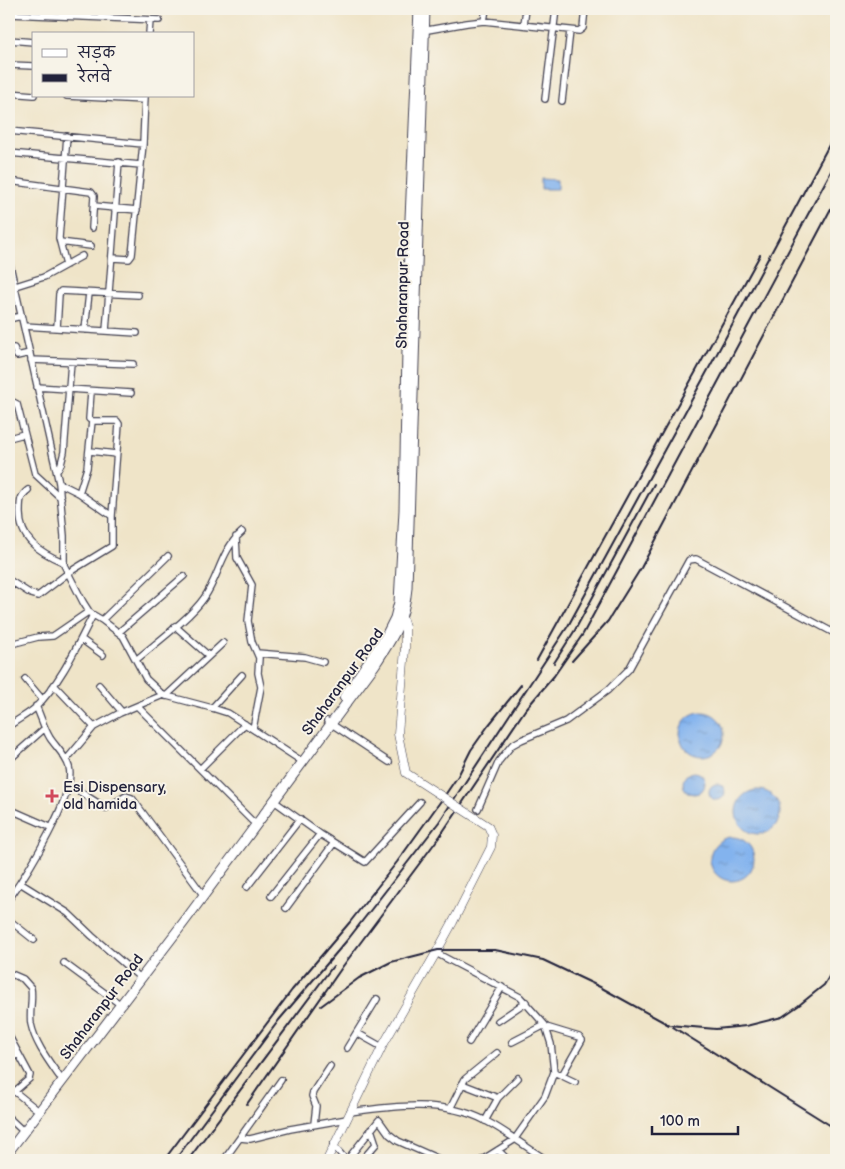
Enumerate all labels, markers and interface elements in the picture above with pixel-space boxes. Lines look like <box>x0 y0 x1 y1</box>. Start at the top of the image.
legend <box>32 32 195 98</box>
text: सड़क <box>77 44 116 63</box>
text: रेलवे <box>76 63 112 87</box>
street label: Shaharanpur Road <box>392 221 414 349</box>
street label: Shaharanpur Road <box>298 625 388 739</box>
place label: Esi Dispensary, old hamida <box>63 778 166 814</box>
marker: Esi Dispensary, old hamida <box>45 789 59 803</box>
street label: Shaharanpur Road <box>56 950 148 1064</box>
scale bar <box>652 1104 739 1136</box>
text: 100 m <box>660 1112 700 1131</box>

